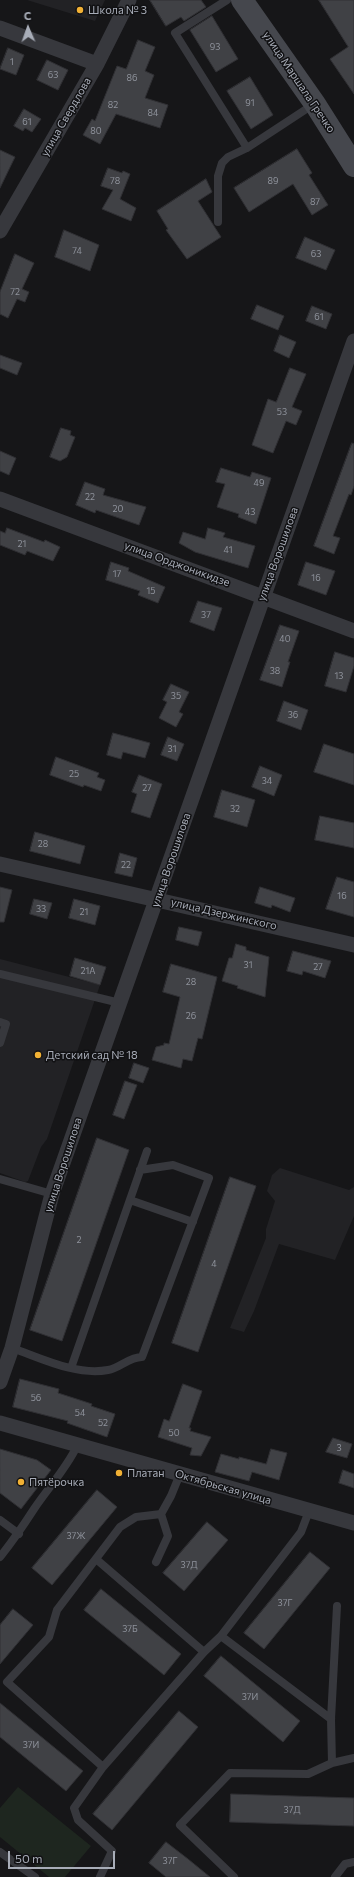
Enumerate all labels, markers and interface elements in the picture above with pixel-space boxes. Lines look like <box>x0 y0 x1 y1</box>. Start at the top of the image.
place label: Школа № 3 <box>88 3 147 17</box>
marker: Школа № 3 <box>75 5 85 15</box>
north arrow <box>8 8 48 48</box>
text: С <box>24 9 32 22</box>
street label: улица Маршала Гречко <box>260 29 338 135</box>
house number: 93 <box>210 42 220 52</box>
house number: 1 <box>10 57 14 67</box>
house number: 63 <box>48 70 58 80</box>
house number: 86 <box>127 73 137 83</box>
street label: улица Свердлова <box>38 75 94 159</box>
house number: 91 <box>245 98 255 108</box>
house number: 82 <box>108 100 118 110</box>
house number: 84 <box>148 108 158 118</box>
house number: 61 <box>22 117 32 127</box>
house number: 80 <box>90 126 102 136</box>
house number: 78 <box>110 176 120 186</box>
house number: 89 <box>268 176 278 186</box>
house number: 87 <box>310 197 320 207</box>
house number: 74 <box>72 246 82 256</box>
house number: 63 <box>311 249 321 259</box>
house number: 72 <box>10 287 20 297</box>
house number: 61 <box>314 312 324 322</box>
house number: 53 <box>277 407 287 417</box>
house number: 49 <box>254 478 264 488</box>
house number: 22 <box>85 492 95 502</box>
house number: 20 <box>113 504 123 514</box>
street label: улица Ворошилова <box>255 505 301 603</box>
house number: 43 <box>245 507 255 517</box>
house number: 21 <box>18 539 26 549</box>
street label: улица Орджоникидзе <box>122 539 232 589</box>
house number: 41 <box>224 545 232 555</box>
house number: 17 <box>113 569 121 579</box>
house number: 16 <box>311 573 321 583</box>
house number: 15 <box>146 586 156 596</box>
house number: 37 <box>201 610 211 620</box>
house number: 40 <box>279 634 291 644</box>
house number: 38 <box>270 666 280 676</box>
house number: 13 <box>335 671 343 681</box>
house number: 35 <box>171 691 181 701</box>
house number: 36 <box>288 710 298 720</box>
house number: 31 <box>168 744 176 754</box>
house number: 25 <box>69 769 79 779</box>
house number: 34 <box>262 776 272 786</box>
house number: 27 <box>142 783 152 793</box>
house number: 32 <box>230 804 240 814</box>
street label: улица Ворошилова <box>149 811 193 909</box>
house number: 28 <box>38 839 48 849</box>
house number: 22 <box>121 860 131 870</box>
house number: 16 <box>337 891 347 901</box>
street label: улица Дзержинского <box>170 895 278 933</box>
house number: 33 <box>36 904 46 914</box>
house number: 21 <box>80 907 88 917</box>
house number: 31 <box>244 960 252 970</box>
house number: 27 <box>313 962 323 972</box>
house number: 21А <box>80 966 96 976</box>
house number: 28 <box>186 977 196 987</box>
house number: 26 <box>186 1011 196 1021</box>
place label: Детский сад № 18 <box>46 1048 138 1062</box>
marker: Детский сад № 18 <box>33 1050 43 1060</box>
street label: улица Ворошилова <box>41 1116 85 1214</box>
house number: 2 <box>77 1235 81 1245</box>
house number: 4 <box>211 1259 217 1269</box>
house number: 56 <box>31 1393 41 1403</box>
house number: 54 <box>75 1408 85 1418</box>
house number: 52 <box>98 1418 108 1428</box>
house number: 50 <box>168 1428 180 1438</box>
house number: 3 <box>336 1443 342 1453</box>
place label: Платан <box>127 1466 164 1480</box>
street label: Октябрьская улица <box>173 1467 273 1507</box>
marker: Платан <box>114 1468 124 1478</box>
place label: Пятёрочка <box>29 1475 84 1489</box>
marker: Пятёрочка <box>16 1477 26 1487</box>
house number: 37Ж <box>66 1531 86 1541</box>
house number: 37Д <box>181 1560 197 1570</box>
house number: 37Г <box>278 1598 292 1608</box>
house number: 37Б <box>122 1624 138 1634</box>
house number: 37И <box>242 1692 258 1702</box>
house number: 37И <box>23 1740 39 1750</box>
house number: 37Д <box>284 1805 300 1815</box>
scale bar <box>10 1843 117 1869</box>
text: 50 m <box>15 1851 43 1865</box>
house number: 37Г <box>163 1856 177 1866</box>

